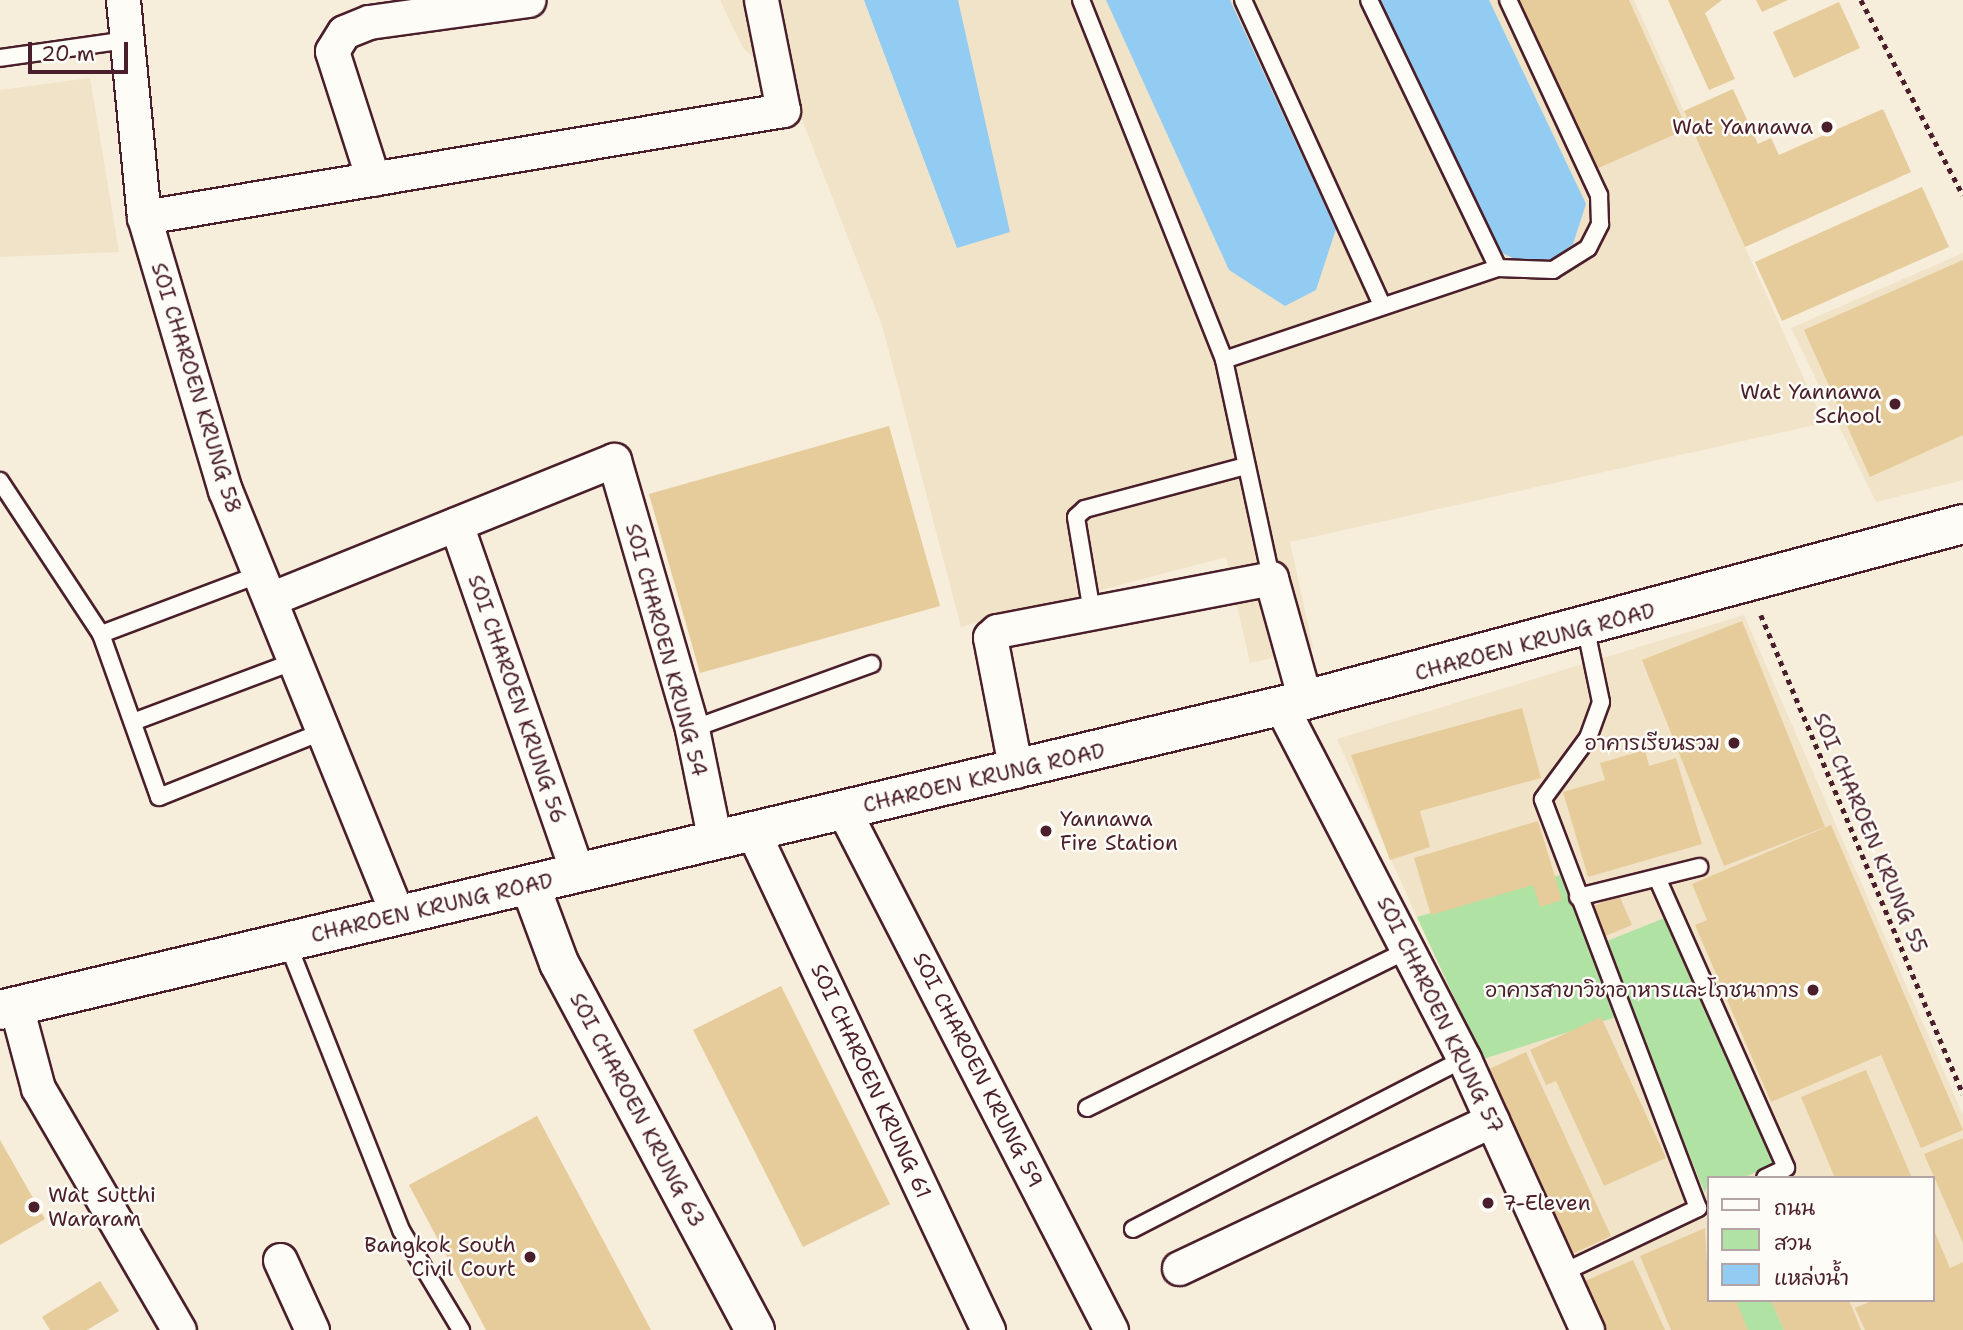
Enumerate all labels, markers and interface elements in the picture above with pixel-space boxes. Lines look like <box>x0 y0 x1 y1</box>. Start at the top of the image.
scale bar <box>32 28 131 72</box>
text: 20 m <box>41 40 95 68</box>
place label: Wat Yannawa <box>1672 114 1813 140</box>
marker: Wat Yannawa <box>1819 119 1835 135</box>
street label: SOI CHAROEN KRUNG 58 <box>146 260 246 516</box>
place label: Wat Yannawa School <box>1740 379 1881 429</box>
marker: Wat Yannawa School <box>1887 396 1903 412</box>
street label: SOI CHAROEN KRUNG 54 <box>620 521 712 779</box>
street label: SOI CHAROEN KRUNG 56 <box>463 571 571 827</box>
street label: CHAROEN KRUNG ROAD <box>1412 598 1658 686</box>
street label: SOI CHAROEN KRUNG 55 <box>1808 709 1932 957</box>
place label: อาคารเรียนรวม <box>1584 730 1720 756</box>
marker: อาคารเรียนรวม <box>1726 735 1742 751</box>
street label: CHAROEN KRUNG ROAD <box>861 738 1107 818</box>
place label: Yannawa Fire Station <box>1060 806 1178 856</box>
marker: Yannawa Fire Station <box>1038 823 1054 839</box>
street label: CHAROEN KRUNG ROAD <box>309 868 555 948</box>
street label: SOI CHAROEN KRUNG 57 <box>1372 892 1508 1138</box>
street label: SOI CHAROEN KRUNG 59 <box>908 948 1048 1192</box>
street label: SOI CHAROEN KRUNG 61 <box>806 960 936 1202</box>
place label: อาคารสาขาวิชาอาหารและโภชนาการ <box>1485 977 1799 1003</box>
marker: อาคารสาขาวิชาอาหารและโภชนาการ <box>1805 982 1821 998</box>
street label: SOI CHAROEN KRUNG 63 <box>564 988 710 1232</box>
legend <box>1708 1176 1935 1302</box>
place label: Wat Sutthi Wararam <box>48 1182 156 1232</box>
place label: 7-Eleven <box>1502 1190 1591 1216</box>
text: ถนน <box>1774 1194 1815 1222</box>
marker: 7-Eleven <box>1480 1195 1496 1211</box>
marker: Wat Sutthi Wararam <box>26 1199 42 1215</box>
text: สวน <box>1774 1229 1811 1257</box>
place label: Bangkok South Civil Court <box>364 1232 516 1282</box>
marker: Bangkok South Civil Court <box>522 1249 538 1265</box>
text: แหล่งน้ำ <box>1774 1264 1849 1292</box>

